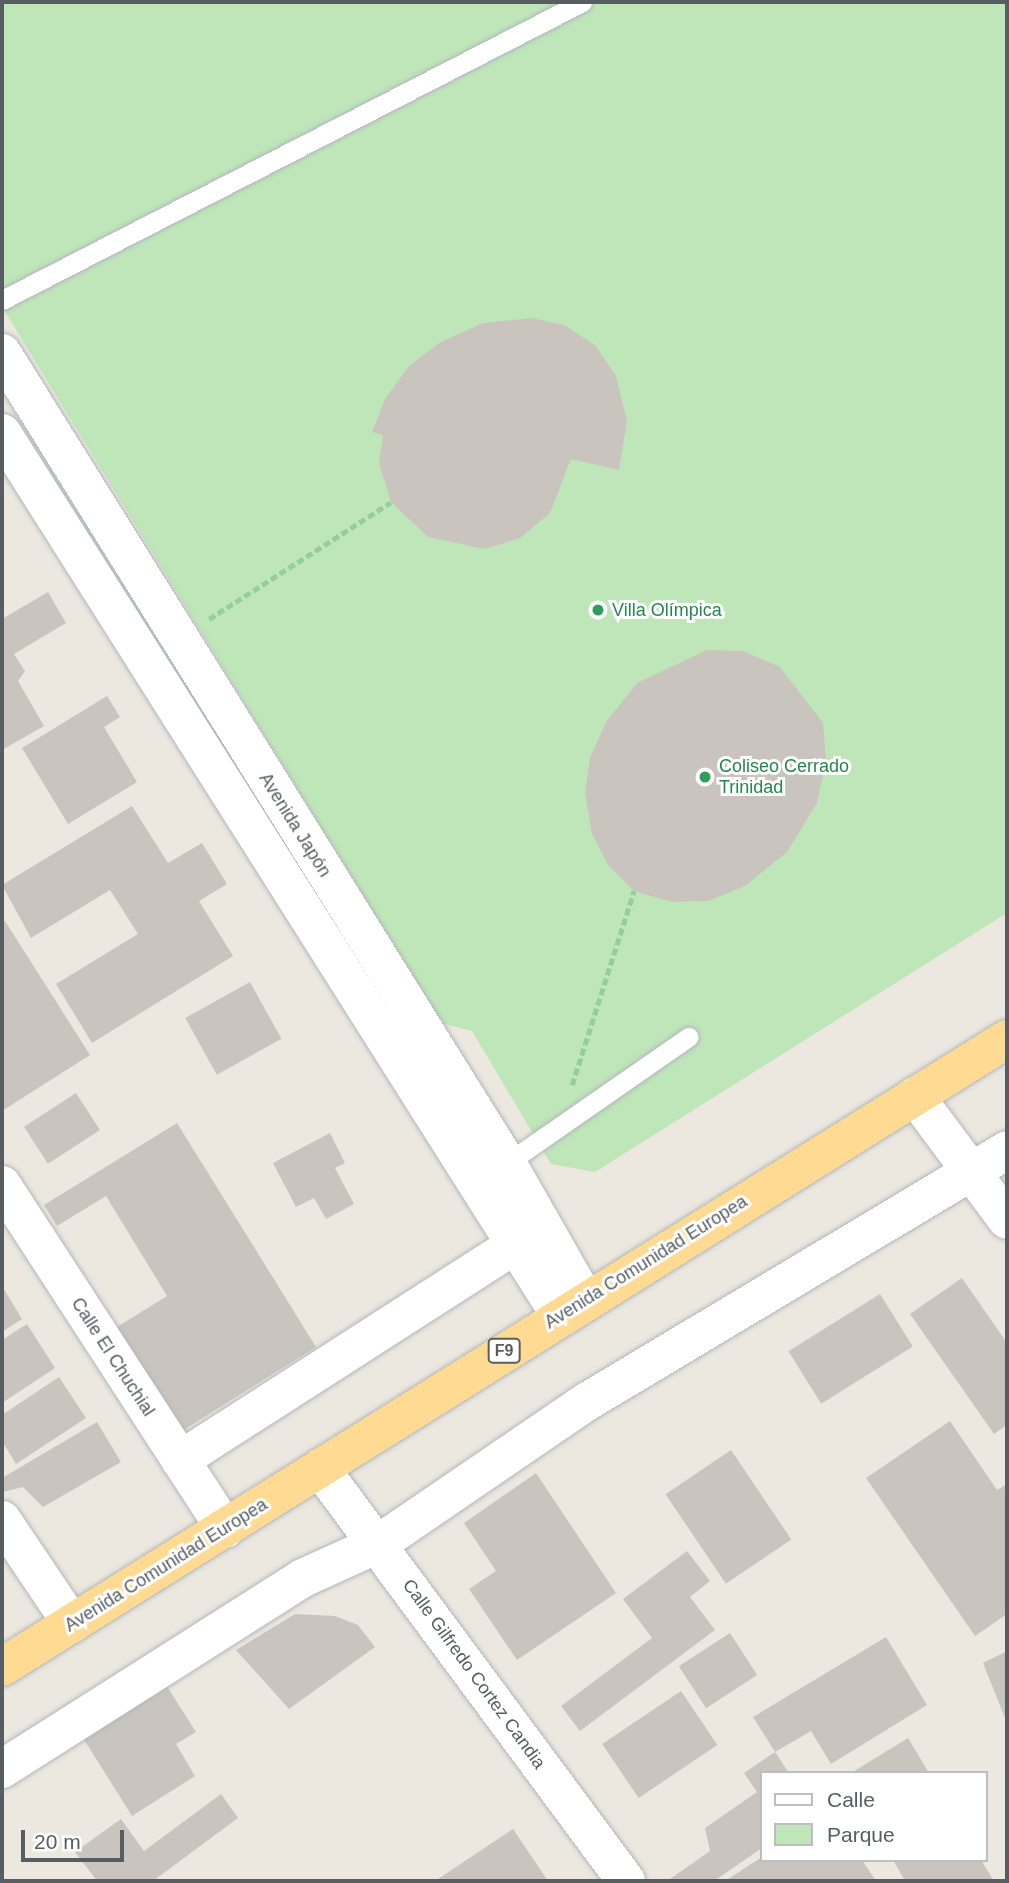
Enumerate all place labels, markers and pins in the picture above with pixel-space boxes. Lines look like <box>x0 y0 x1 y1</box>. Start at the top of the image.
place label: Villa Olímpica <box>612 599 722 621</box>
marker: Villa Olímpica <box>590 602 606 618</box>
place label: Coliseo Cerrado Trinidad <box>719 756 849 798</box>
marker: Coliseo Cerrado Trinidad <box>697 769 713 785</box>

